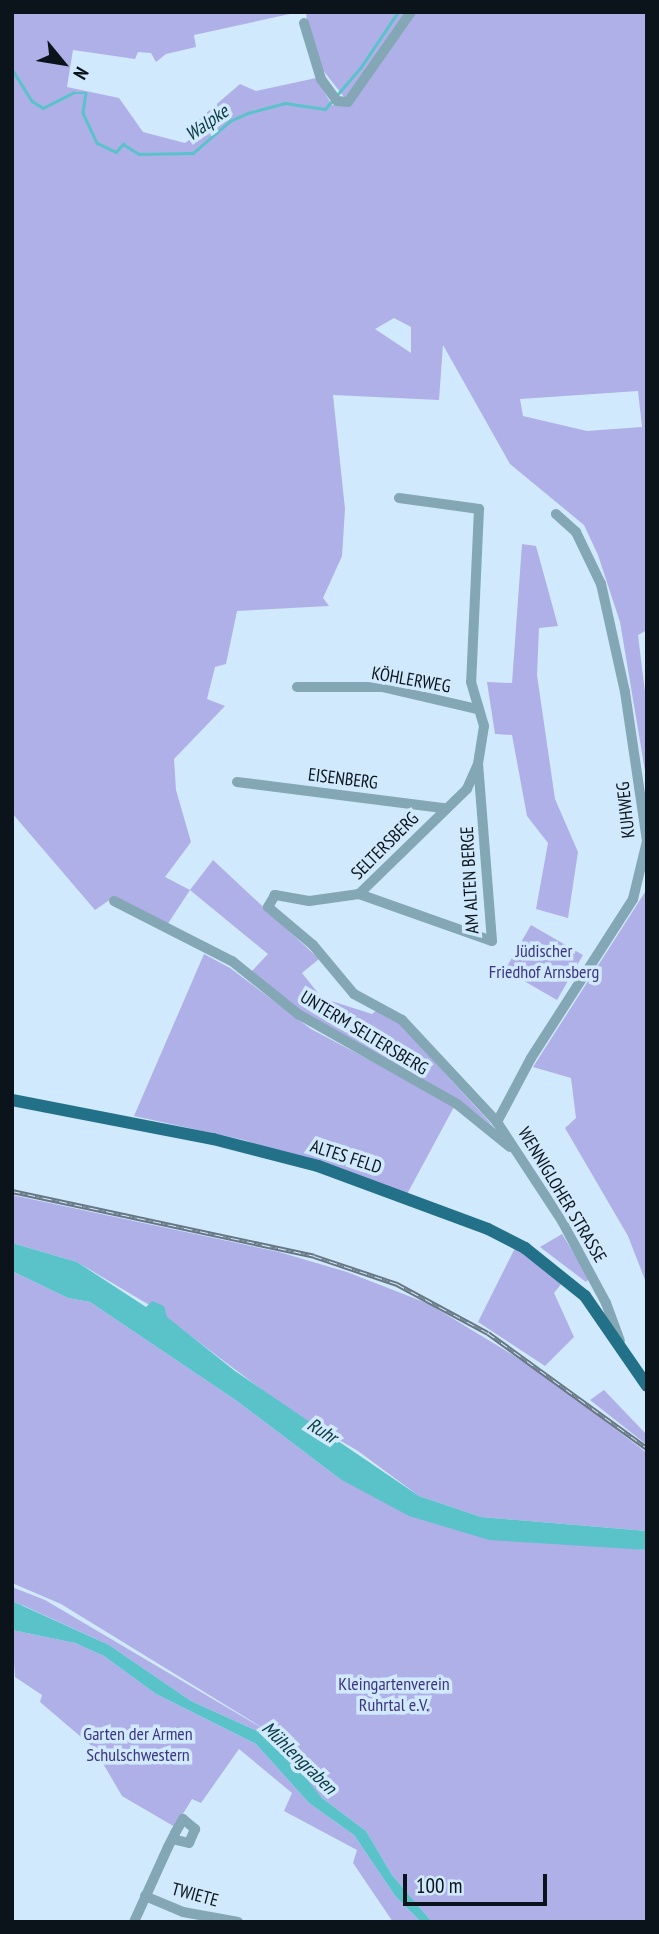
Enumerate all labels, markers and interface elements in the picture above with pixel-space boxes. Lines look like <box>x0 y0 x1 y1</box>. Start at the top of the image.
north arrow <box>28 28 98 98</box>
text: N <box>68 63 94 84</box>
water label: Walpke <box>181 100 233 146</box>
street label: KÖHLERWEG <box>370 662 452 698</box>
street label: EISENBERG <box>307 764 379 794</box>
street label: KUHWEG <box>612 781 640 839</box>
street label: SELTERSBERG <box>347 808 423 884</box>
street label: AM ALTEN BERGE <box>456 825 484 935</box>
park label: Jüdischer Friedhof Arnsberg <box>489 941 599 984</box>
street label: UNTERM SELTERSBERG <box>296 986 432 1080</box>
street label: WENNIGLOHER STRASSE <box>513 1123 611 1267</box>
street label: ALTES FELD <box>308 1135 384 1179</box>
water label: Ruhr <box>303 1413 341 1449</box>
park label: Kleingartenverein Ruhrtal e.V. <box>338 1674 450 1716</box>
water label: Mühlengraben <box>257 1717 341 1799</box>
park label: Garten der Armen Schulschwestern <box>83 1724 193 1766</box>
scale bar <box>407 1860 550 1904</box>
text: 100 m <box>416 1872 462 1899</box>
street label: TWIETE <box>169 1878 221 1912</box>

